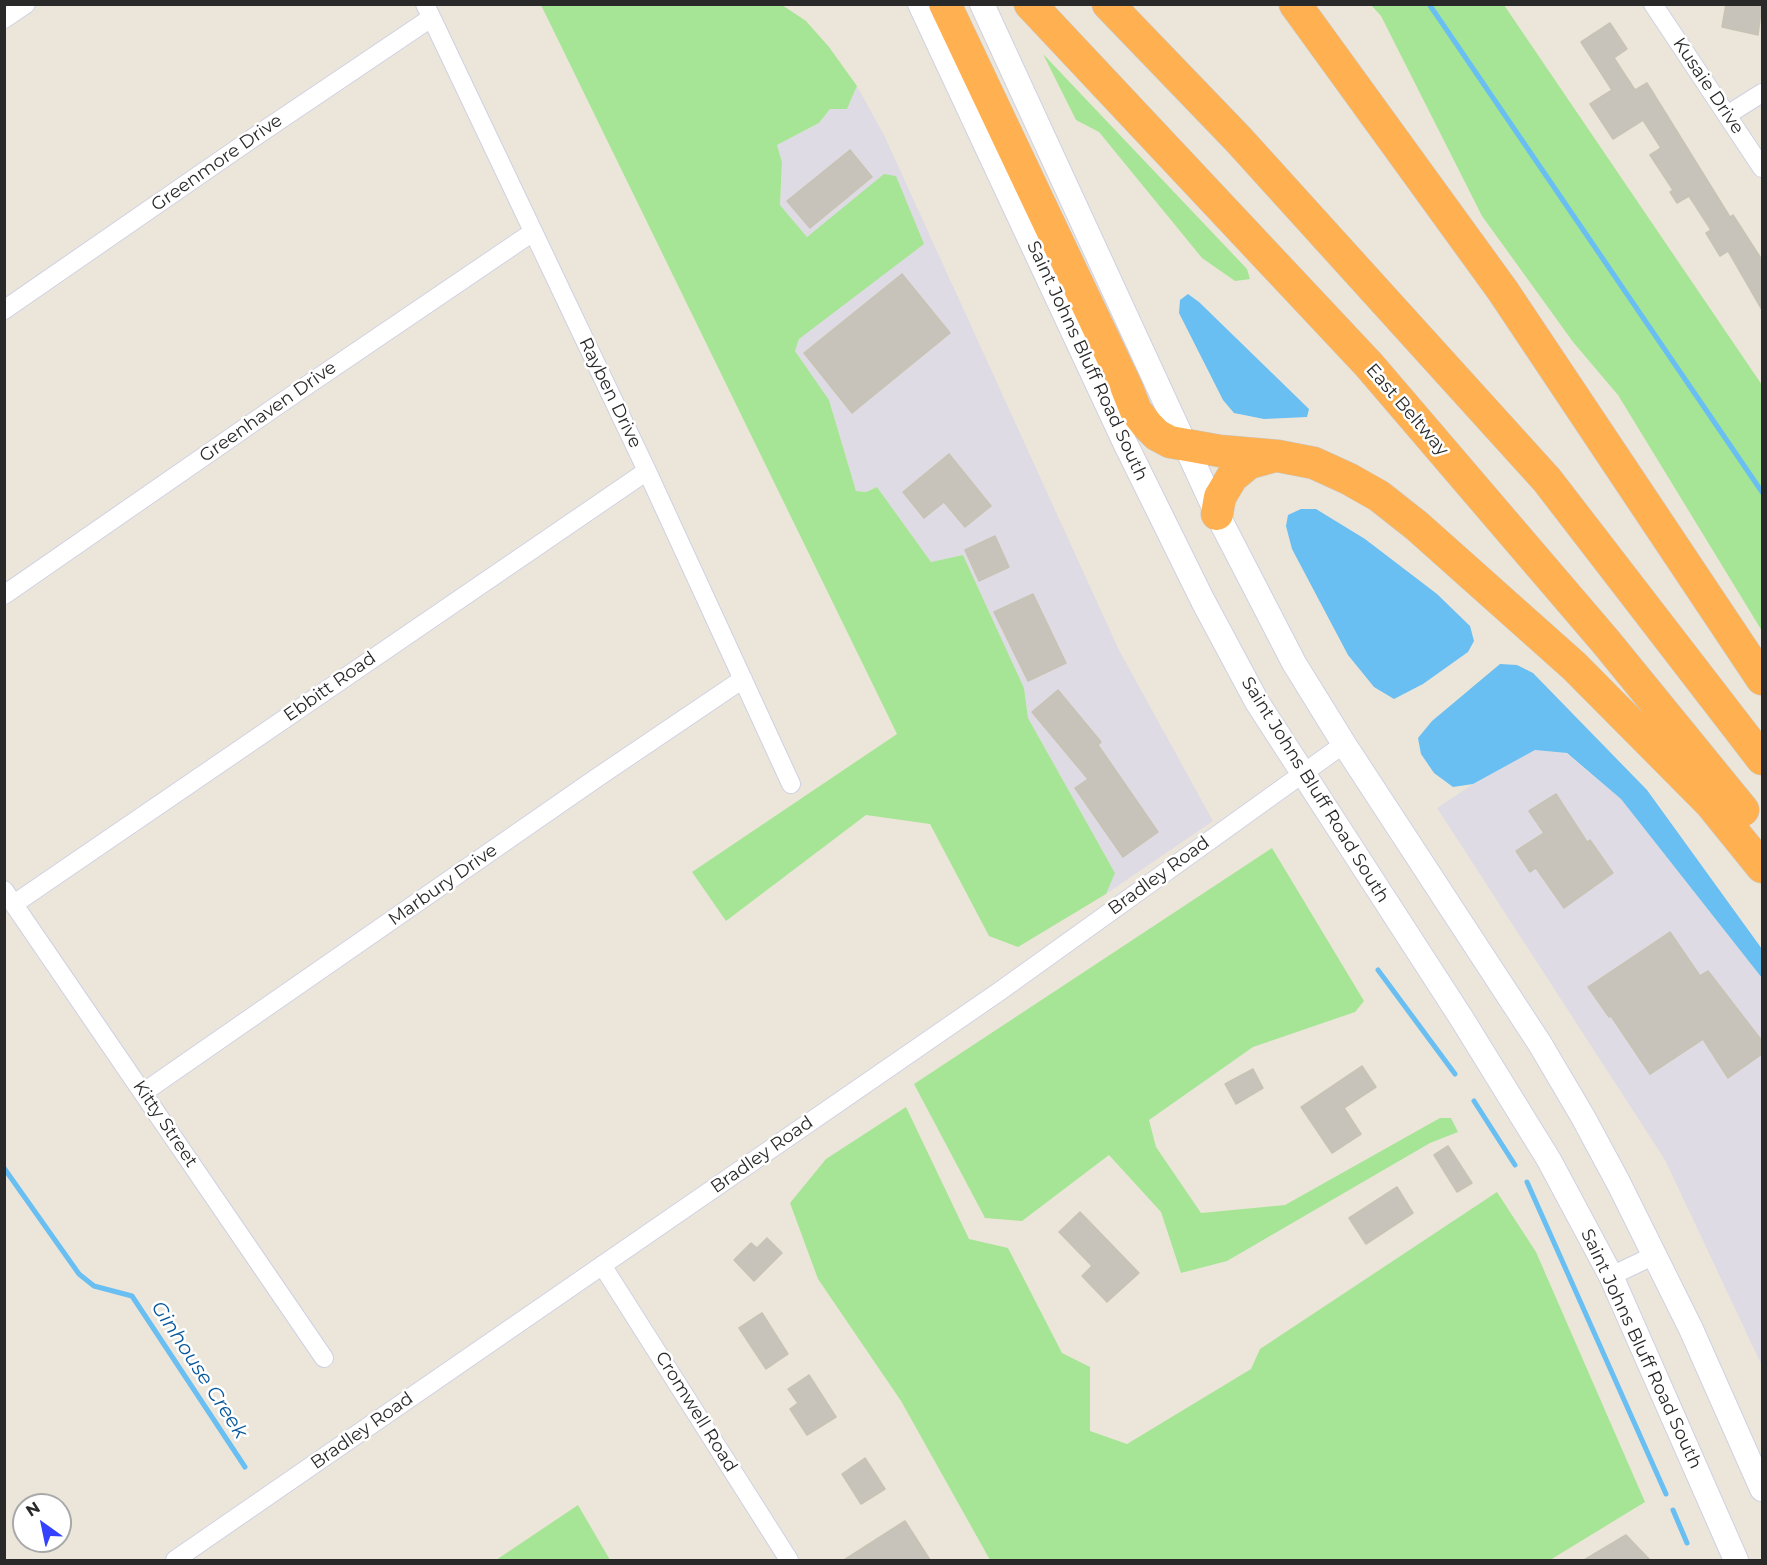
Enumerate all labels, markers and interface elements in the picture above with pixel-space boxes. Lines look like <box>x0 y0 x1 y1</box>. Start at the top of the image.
street label: Kusaie Drive <box>1668 34 1748 138</box>
street label: Greenmore Drive <box>147 110 287 216</box>
street label: Saint Johns Bluff Road South <box>1022 238 1152 484</box>
street label: Rayben Drive <box>574 334 646 452</box>
street label: Greenhaven Drive <box>196 357 340 467</box>
street label: East Beltway <box>1361 359 1453 461</box>
street label: Ebbitt Road <box>280 647 380 727</box>
street label: Saint Johns Bluff Road South <box>1236 673 1394 907</box>
street label: Bradley Road <box>1104 832 1214 920</box>
street label: Marbury Drive <box>384 839 502 931</box>
street label: Kitty Street <box>128 1076 202 1172</box>
street label: Bradley Road <box>707 1112 817 1198</box>
street label: Saint Johns Bluff Road South <box>1576 1226 1706 1472</box>
water label: Ginhouse Creek <box>146 1297 252 1443</box>
street label: Cromwell Road <box>650 1348 742 1476</box>
street label: Bradley Road <box>307 1388 417 1474</box>
north arrow <box>12 1493 72 1553</box>
text: N <box>22 1498 44 1521</box>

